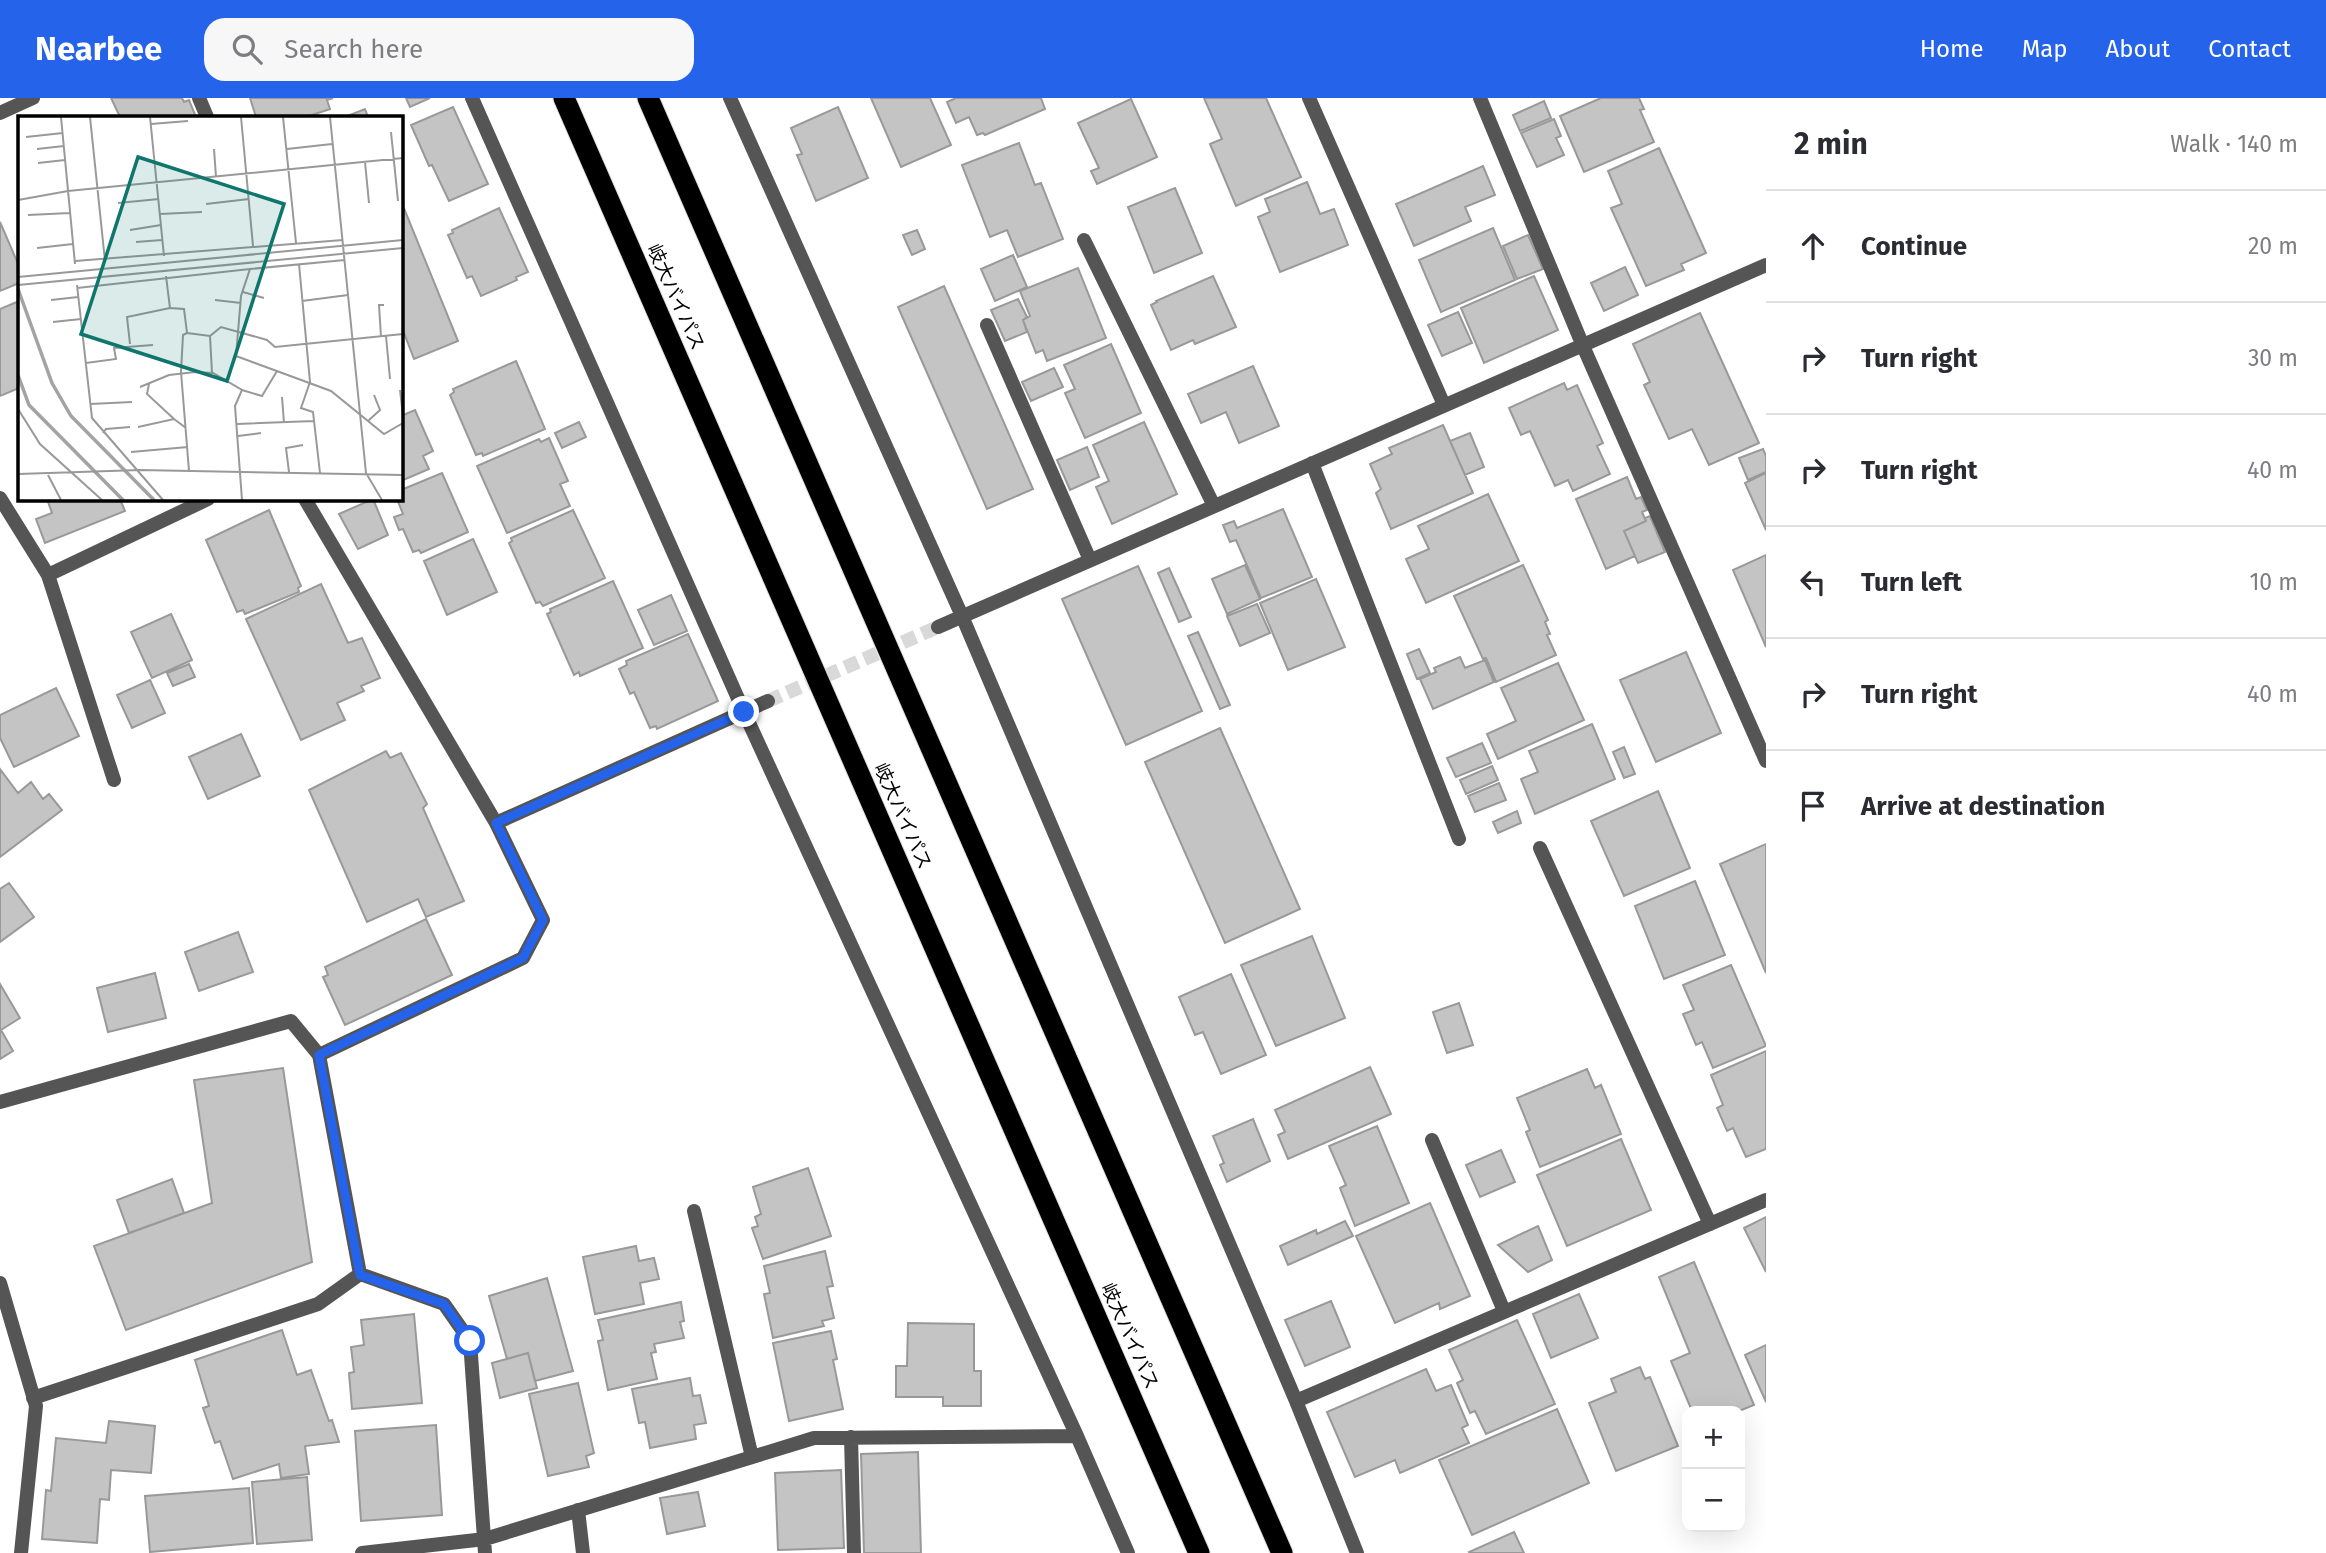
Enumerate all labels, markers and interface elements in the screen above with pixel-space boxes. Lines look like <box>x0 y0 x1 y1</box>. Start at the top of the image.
search box <box>204 18 694 81</box>
text: Nearbee <box>35 29 162 69</box>
icon: search <box>228 30 266 68</box>
text: Search here <box>284 34 423 65</box>
text: Home <box>1920 35 1984 63</box>
text: Map <box>2022 35 2068 63</box>
text: About <box>2106 35 2170 63</box>
text: Contact <box>2208 35 2291 63</box>
inset map <box>18 116 402 500</box>
text: 2 min <box>1794 126 1868 162</box>
text: Walk · 140 m <box>2170 130 2298 158</box>
icon: ahead <box>1794 227 1832 265</box>
text: Continue <box>1861 231 1967 262</box>
text: 20 m <box>2248 232 2298 260</box>
street label: 岐大バイパス <box>642 240 710 354</box>
icon: right <box>1794 339 1832 377</box>
text: Turn right <box>1861 343 1978 374</box>
text: 30 m <box>2248 344 2298 372</box>
icon: right <box>1794 451 1832 489</box>
text: Turn right <box>1861 455 1978 486</box>
text: 40 m <box>2247 456 2298 484</box>
icon: left <box>1794 563 1832 601</box>
text: Turn left <box>1861 567 1962 598</box>
text: 10 m <box>2249 568 2298 596</box>
icon: right <box>1794 675 1832 713</box>
text: Turn right <box>1861 679 1978 710</box>
text: 40 m <box>2247 680 2298 708</box>
route end <box>728 696 759 727</box>
street label: 岐大バイパス <box>869 759 937 873</box>
icon: arrive <box>1794 787 1832 825</box>
text: Arrive at destination <box>1861 791 2105 822</box>
street label: 岐大バイパス <box>1096 1279 1164 1393</box>
route start <box>454 1325 485 1356</box>
map controls <box>1682 1406 1745 1532</box>
button: + <box>1682 1406 1745 1469</box>
button: − <box>1682 1469 1745 1532</box>

